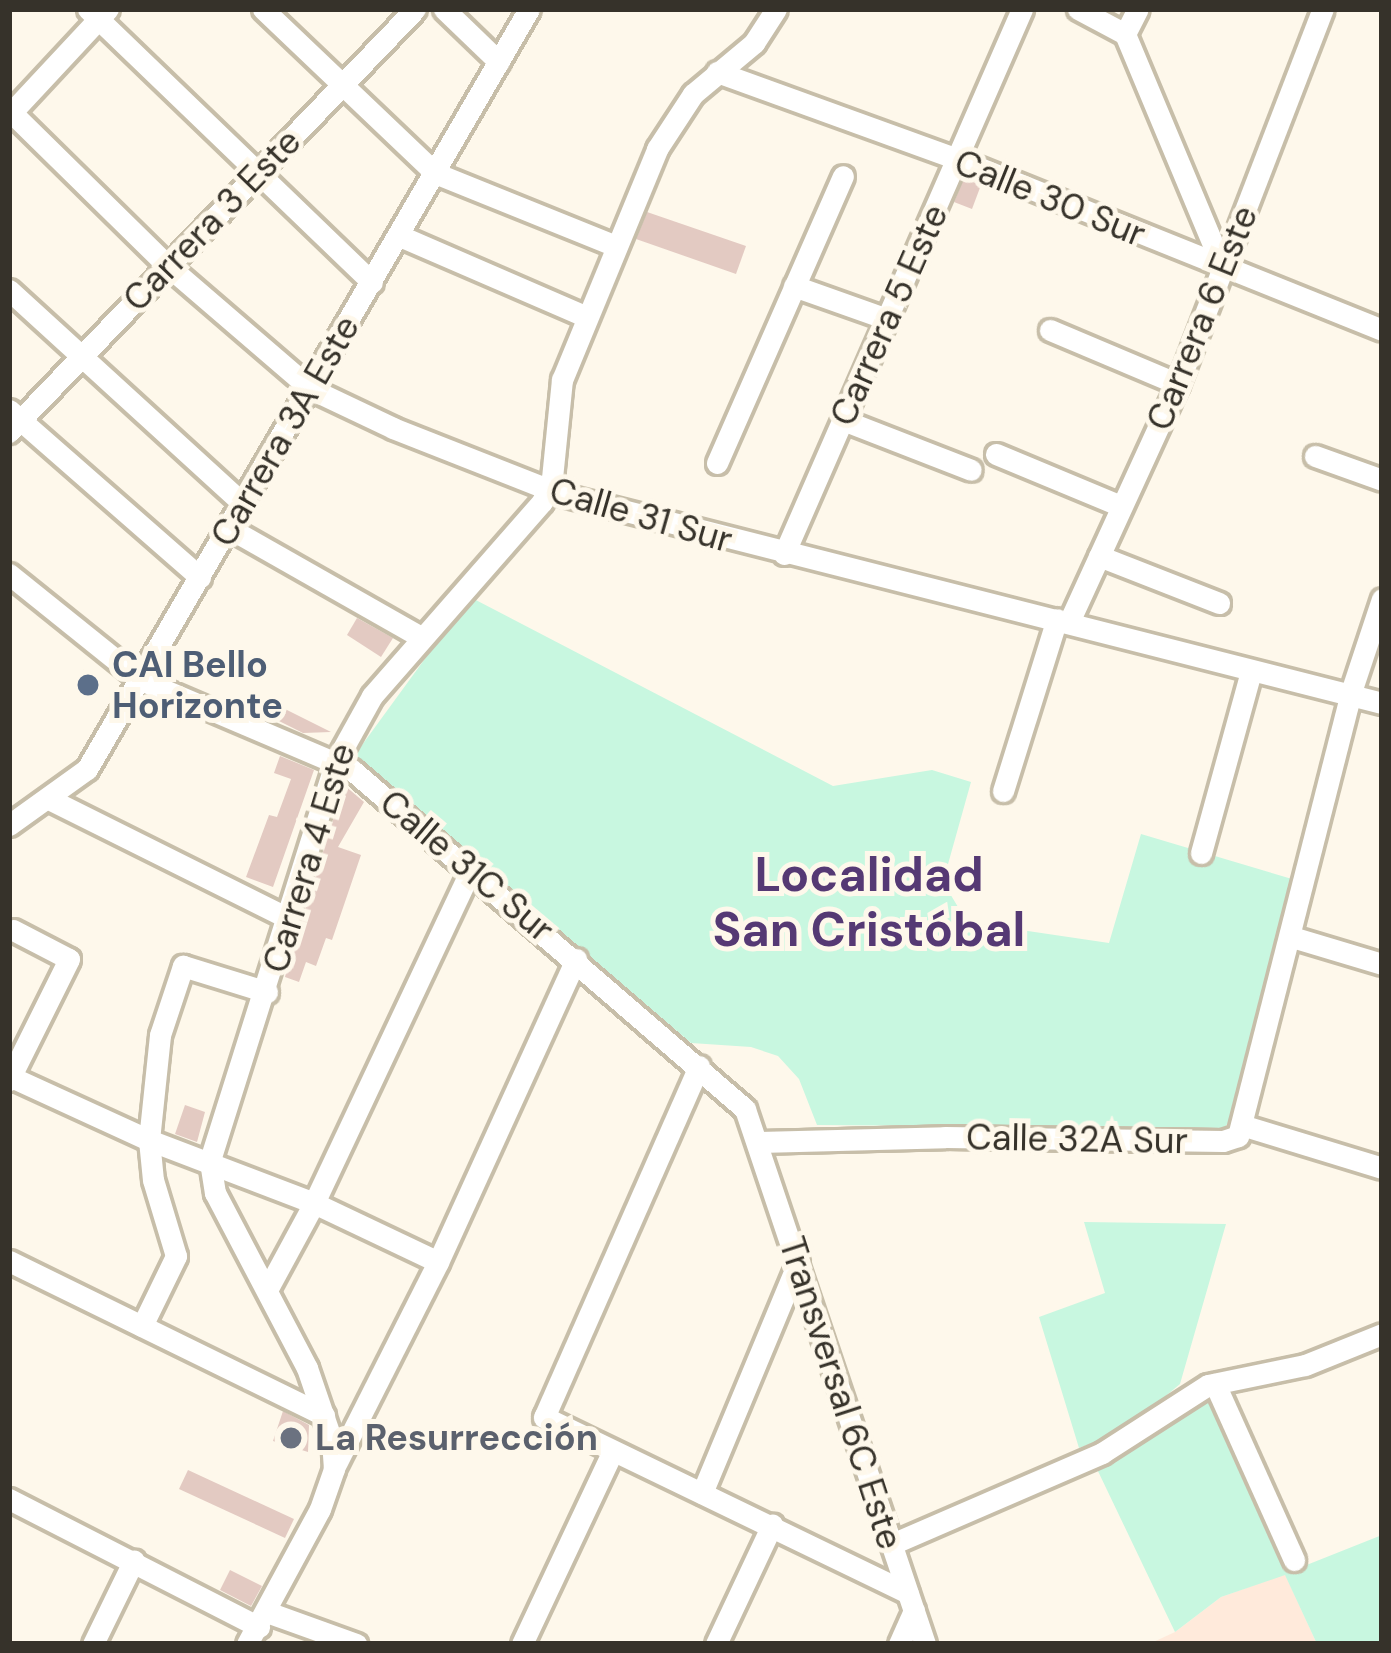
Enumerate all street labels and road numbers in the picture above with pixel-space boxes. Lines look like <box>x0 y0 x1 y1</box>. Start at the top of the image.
street label: Carrera 3 Este <box>114 120 310 320</box>
street label: Calle 30 Sur <box>948 140 1152 256</box>
street label: Carrera 5 Este <box>821 198 957 432</box>
street label: Carrera 6 Este <box>1137 200 1267 436</box>
street label: Carrera 3A Este <box>201 308 369 554</box>
street label: Calle 31 Sur <box>545 468 737 562</box>
street label: Carrera 4 Este <box>254 738 364 978</box>
street label: Calle 31C Sur <box>371 781 563 951</box>
street label: Calle 32A Sur <box>966 1115 1188 1163</box>
street label: Transversal 6C Este <box>770 1232 912 1554</box>

